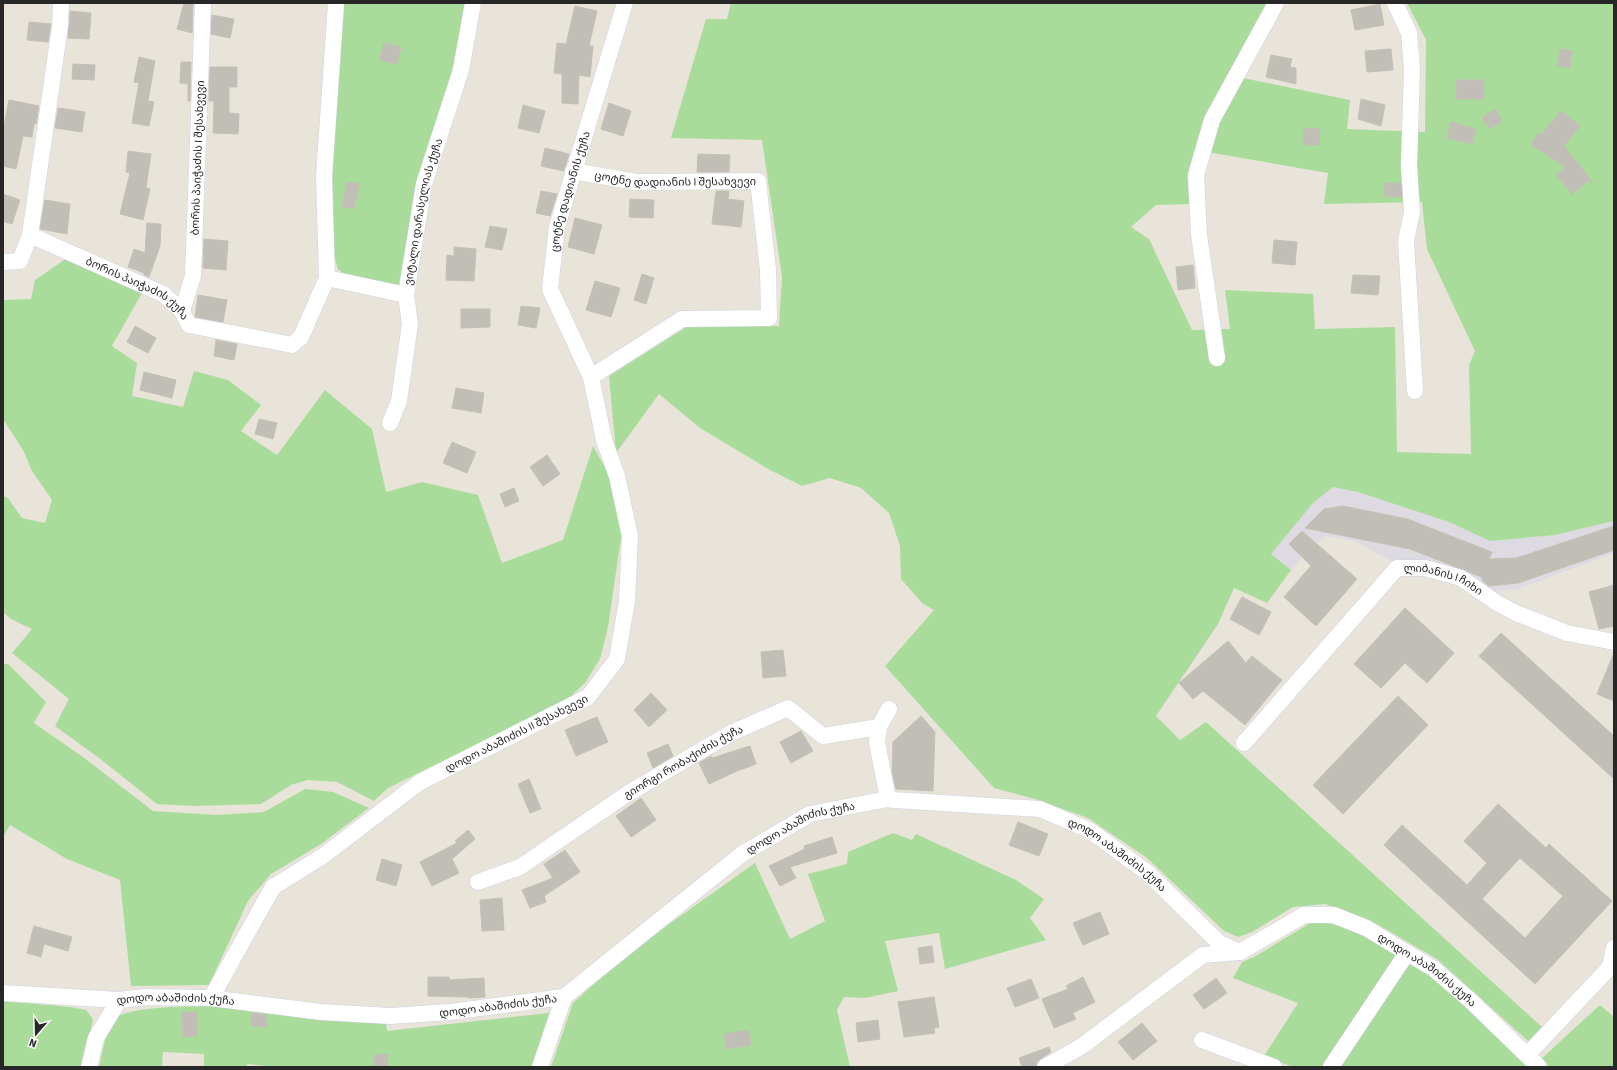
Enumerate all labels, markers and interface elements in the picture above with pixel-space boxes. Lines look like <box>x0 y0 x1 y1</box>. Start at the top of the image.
street label: ბორის პაიჭაძის I შესახვევი <box>187 80 208 236</box>
street label: ცოტნე დადიანის ქუჩა <box>547 129 593 253</box>
street label: ვიტალი დარასელიას ქუჩა <box>400 136 446 286</box>
street label: ცოტნე დადიანის I შესახვევი <box>593 167 756 190</box>
street label: ბორის პაიჭაძის ქუჩა <box>83 253 193 322</box>
street label: ლიბანის I ჩიხი <box>1404 560 1486 598</box>
street label: დოდო აბაშიძის II შესახვევი <box>442 691 590 776</box>
street label: გიორგი რობაქიძის ქუჩა <box>621 721 745 802</box>
street label: დოდო აბაშიძის ქუჩა <box>743 798 856 858</box>
street label: დოდო აბაშიძის ქუჩა <box>1066 814 1170 895</box>
street label: დოდო აბაშიძის ქუჩა <box>1375 929 1480 1010</box>
street label: დოდო აბაშიძის ქუჩა <box>116 989 236 1008</box>
street label: დოდო აბაშიძის ქუჩა <box>439 991 558 1020</box>
north arrow <box>16 1014 56 1054</box>
text: N <box>27 1035 39 1051</box>

